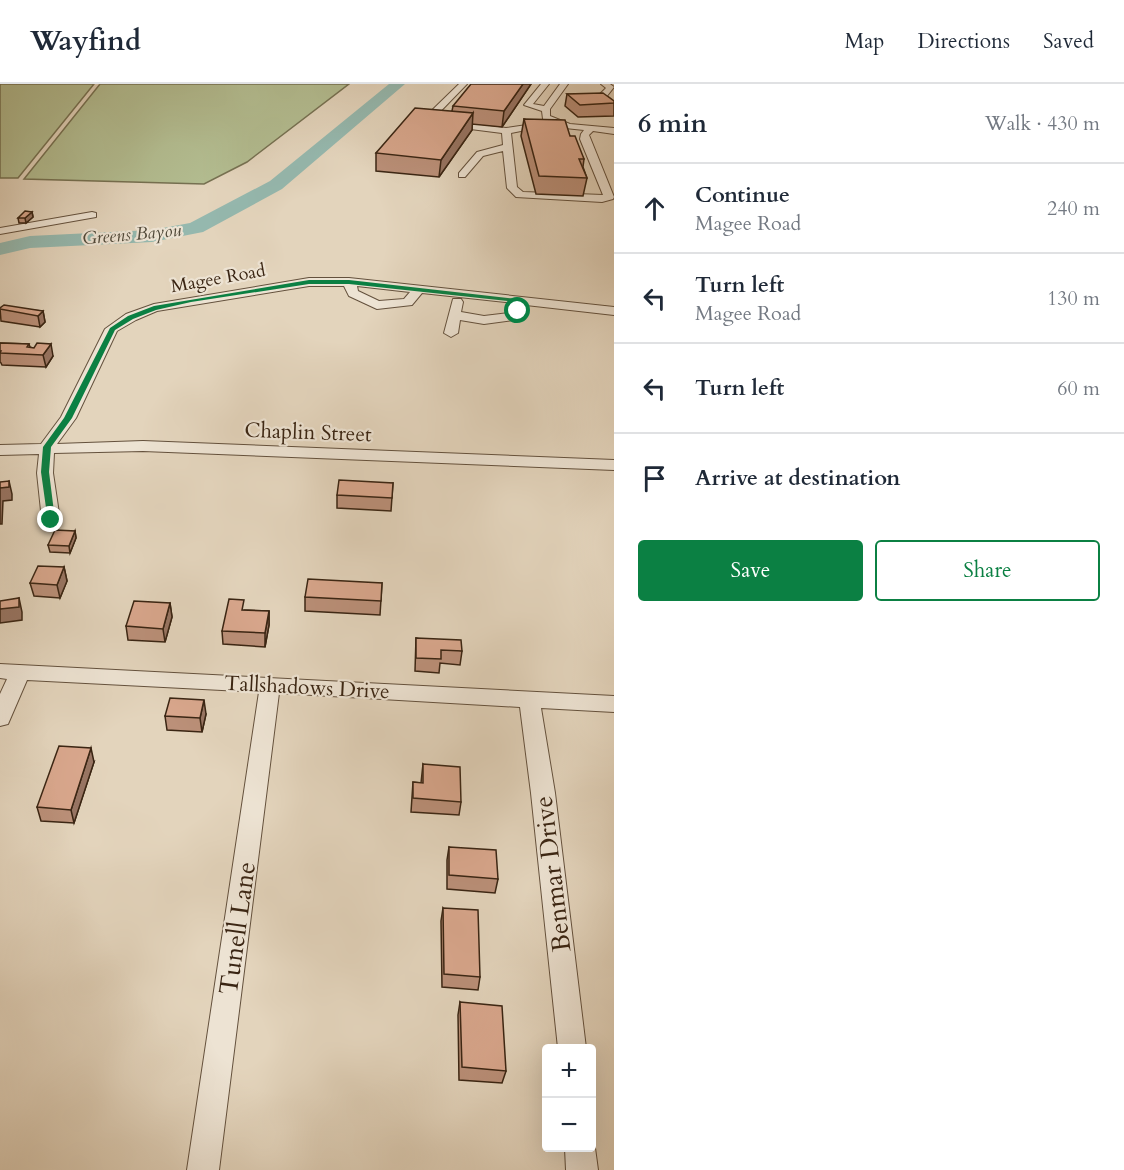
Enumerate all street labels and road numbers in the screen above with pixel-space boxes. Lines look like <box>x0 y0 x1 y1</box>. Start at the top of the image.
street label: Magee Road <box>169 258 268 299</box>
street label: Chaplin Street <box>244 416 372 449</box>
street label: Tallshadows Drive <box>224 669 390 706</box>
street label: Benmar Drive <box>526 794 579 954</box>
street label: Tunell Lane <box>211 859 264 997</box>

